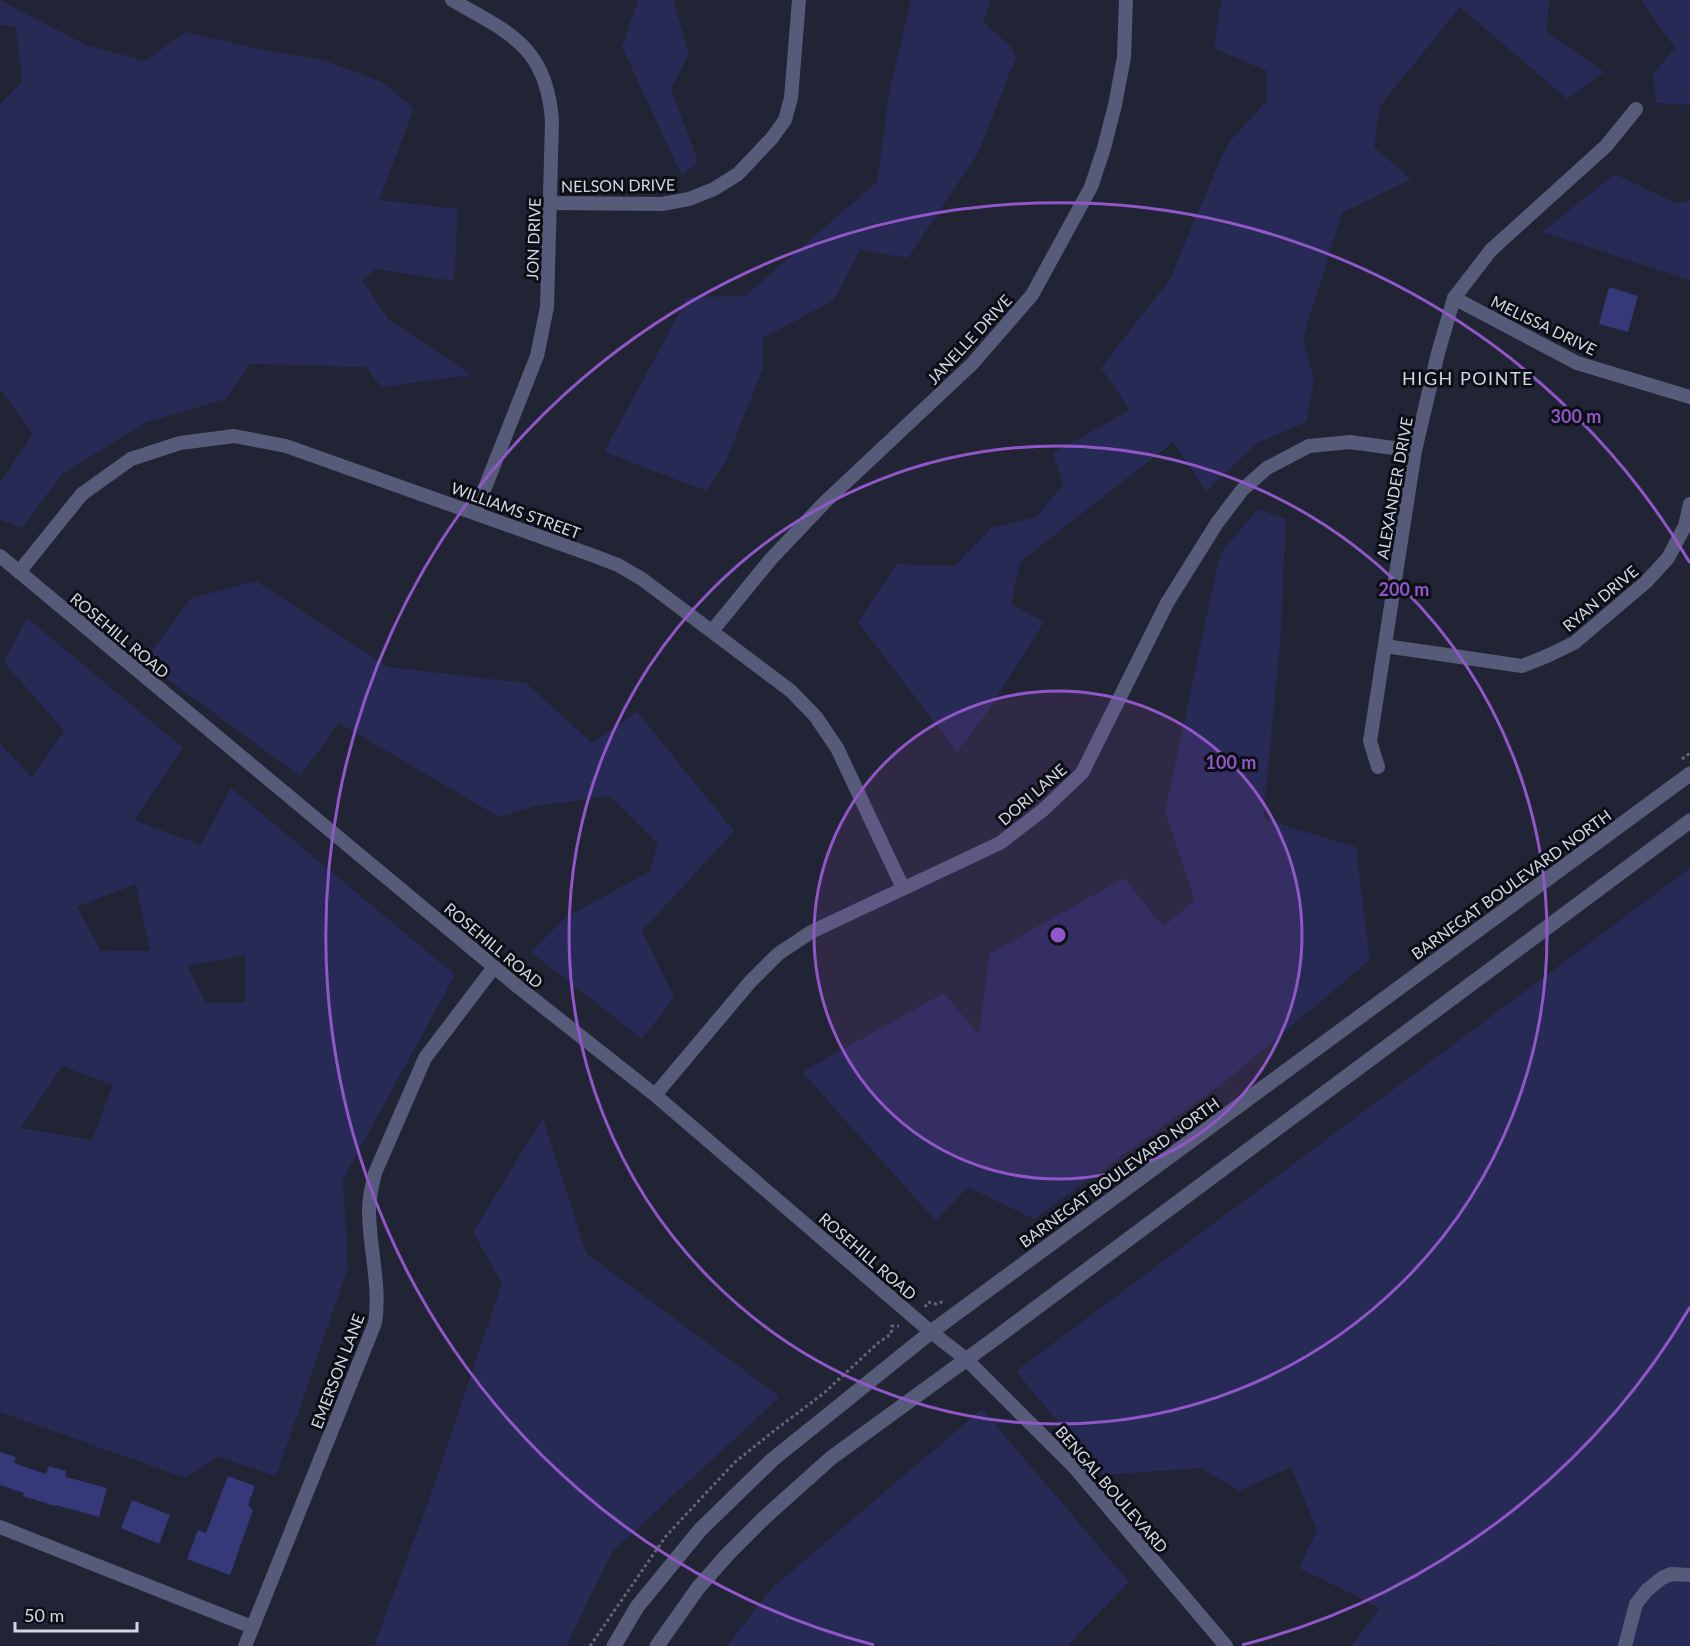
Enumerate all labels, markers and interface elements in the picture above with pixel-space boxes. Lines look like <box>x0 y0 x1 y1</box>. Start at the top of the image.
street label: NELSON DRIVE <box>561 175 675 195</box>
street label: JON DRIVE <box>522 197 544 281</box>
street label: JANELLE DRIVE <box>923 290 1015 388</box>
street label: MELISSA DRIVE <box>1488 291 1600 359</box>
district label: HIGH POINTE <box>1402 367 1534 389</box>
text: 300 m <box>1551 405 1601 427</box>
street label: ALEXANDER DRIVE <box>1372 415 1416 561</box>
street label: WILLIAMS STREET <box>449 478 584 542</box>
street label: RYAN DRIVE <box>1559 561 1641 635</box>
text: 200 m <box>1379 578 1429 600</box>
street label: ROSEHILL ROAD <box>67 588 173 682</box>
text: 100 m <box>1206 751 1256 773</box>
street label: DORI LANE <box>994 759 1070 829</box>
street label: BARNEGAT BOULEVARD NORTH <box>1407 805 1615 963</box>
street label: ROSEHILL ROAD <box>441 898 547 992</box>
centre of rings <box>1048 925 1068 945</box>
street label: BARNEGAT BOULEVARD NORTH <box>1015 1093 1223 1251</box>
street label: ROSEHILL ROAD <box>815 1209 921 1303</box>
street label: EMERSON LANE <box>306 1311 368 1431</box>
street label: BENGAL BOULEVARD <box>1052 1422 1172 1556</box>
scale bar <box>15 1595 136 1633</box>
text: 50 m <box>24 1604 64 1626</box>

